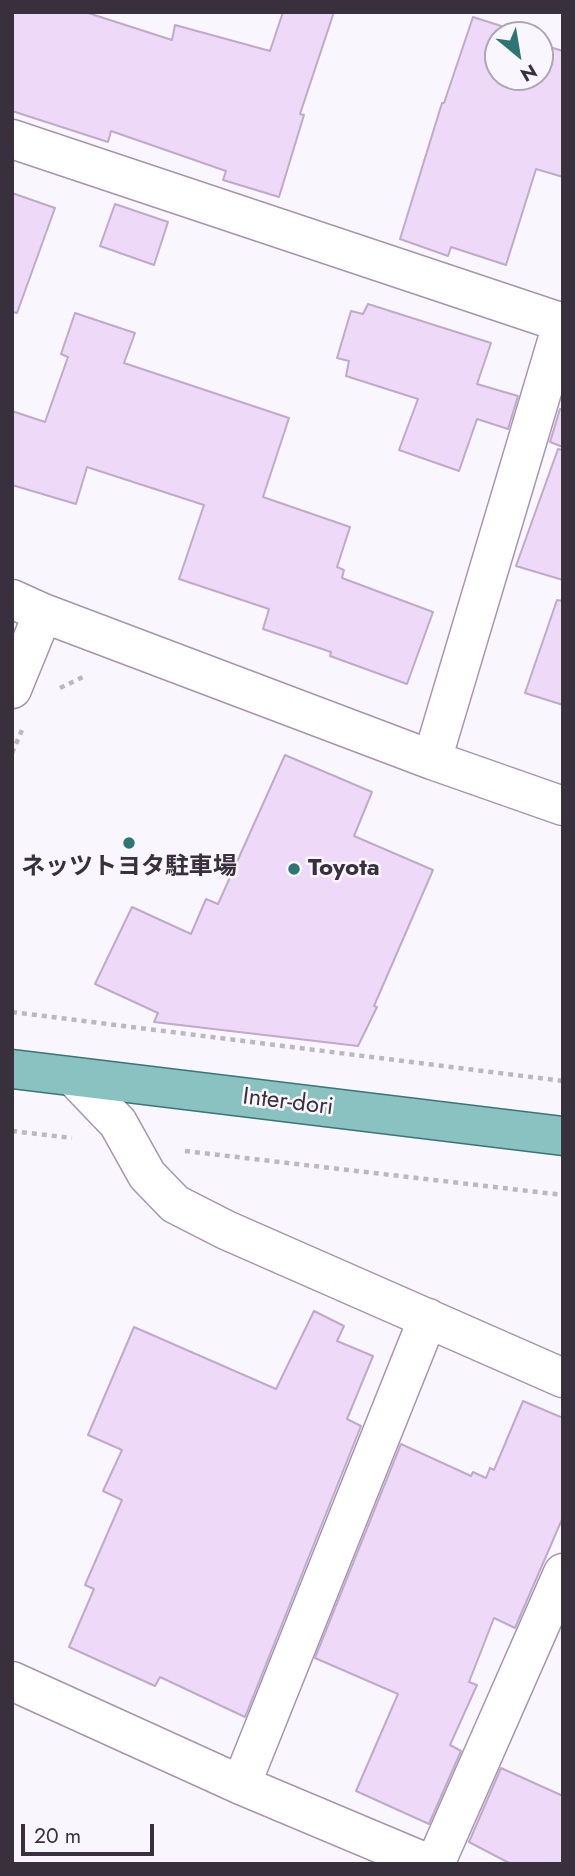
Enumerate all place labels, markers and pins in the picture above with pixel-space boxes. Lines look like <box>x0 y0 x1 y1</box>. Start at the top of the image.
marker: ネッツトヨタ駐車場 <box>121 835 137 851</box>
place label: ネッツトヨタ駐車場 <box>21 854 237 882</box>
place label: Toyota <box>308 855 380 883</box>
marker: Toyota <box>286 861 302 877</box>

